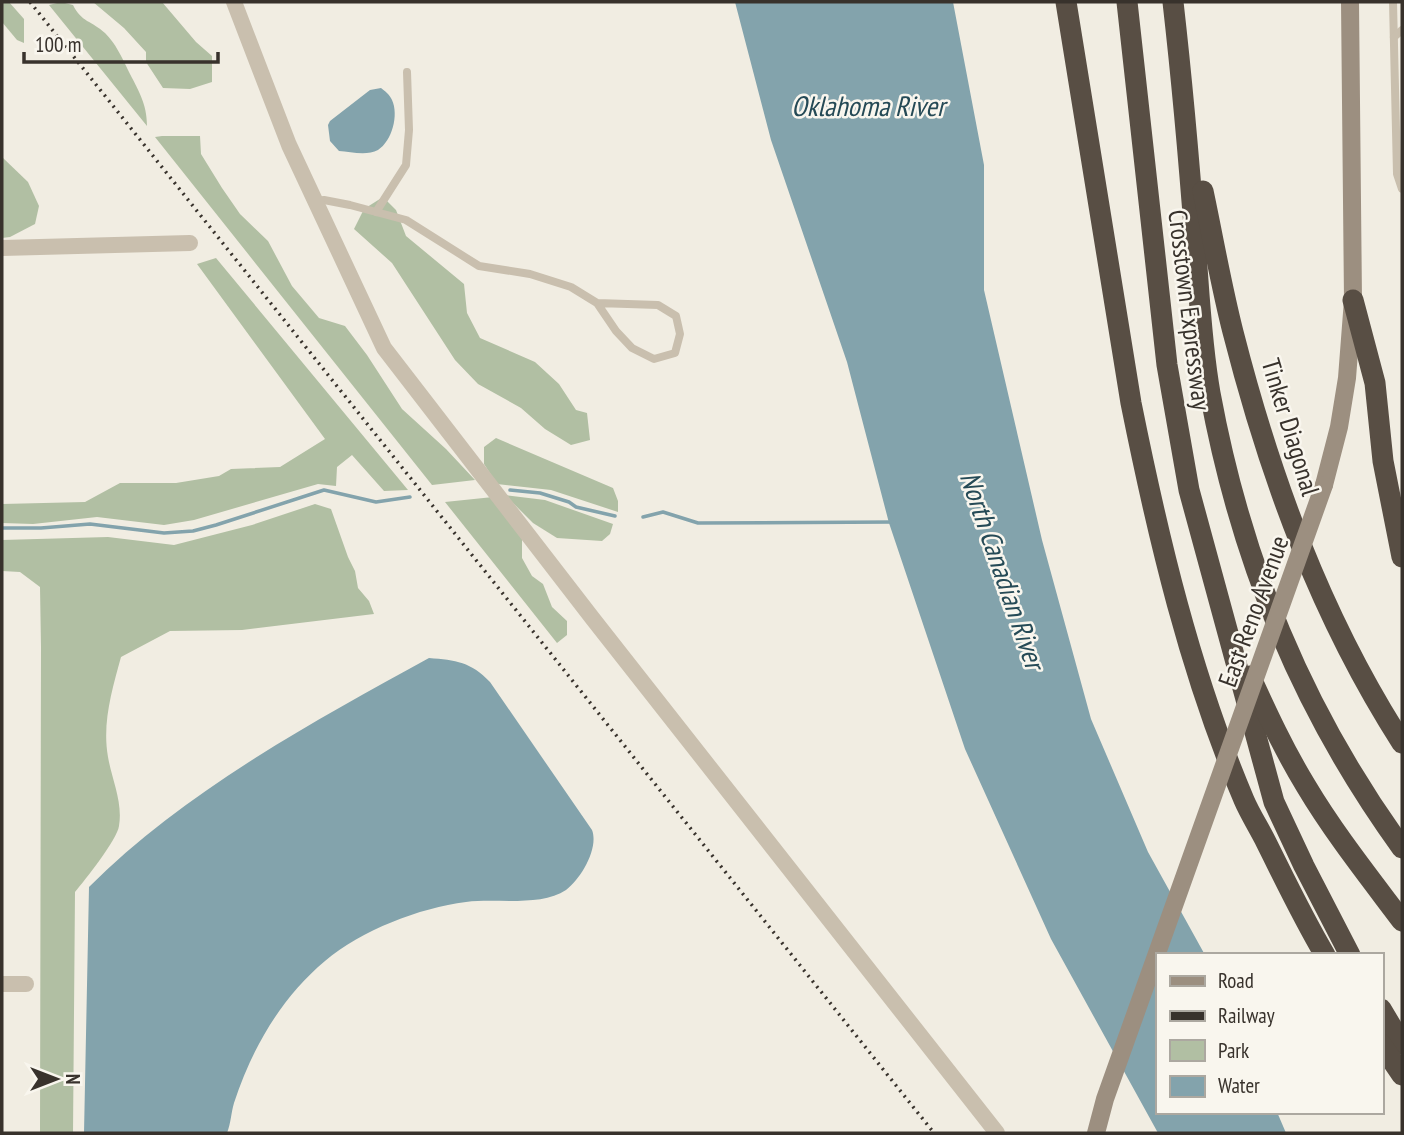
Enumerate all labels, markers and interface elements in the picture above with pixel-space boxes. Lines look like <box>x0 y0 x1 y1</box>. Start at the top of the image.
scale bar <box>24 21 219 65</box>
text: 100 m <box>35 31 81 58</box>
water label: Oklahoma River <box>791 87 949 124</box>
street label: Crosstown Expressway <box>1161 208 1219 412</box>
street label: Tinker Diagonal <box>1254 354 1328 500</box>
water label: North Canadian River <box>952 467 1055 677</box>
street label: East Reno Avenue <box>1210 531 1296 691</box>
legend <box>1156 953 1383 1114</box>
text: Road <box>1218 967 1254 994</box>
text: Railway <box>1218 1002 1275 1029</box>
text: Park <box>1218 1037 1249 1064</box>
north arrow <box>21 1044 91 1114</box>
text: Water <box>1218 1072 1260 1099</box>
text: N <box>61 1074 85 1084</box>

